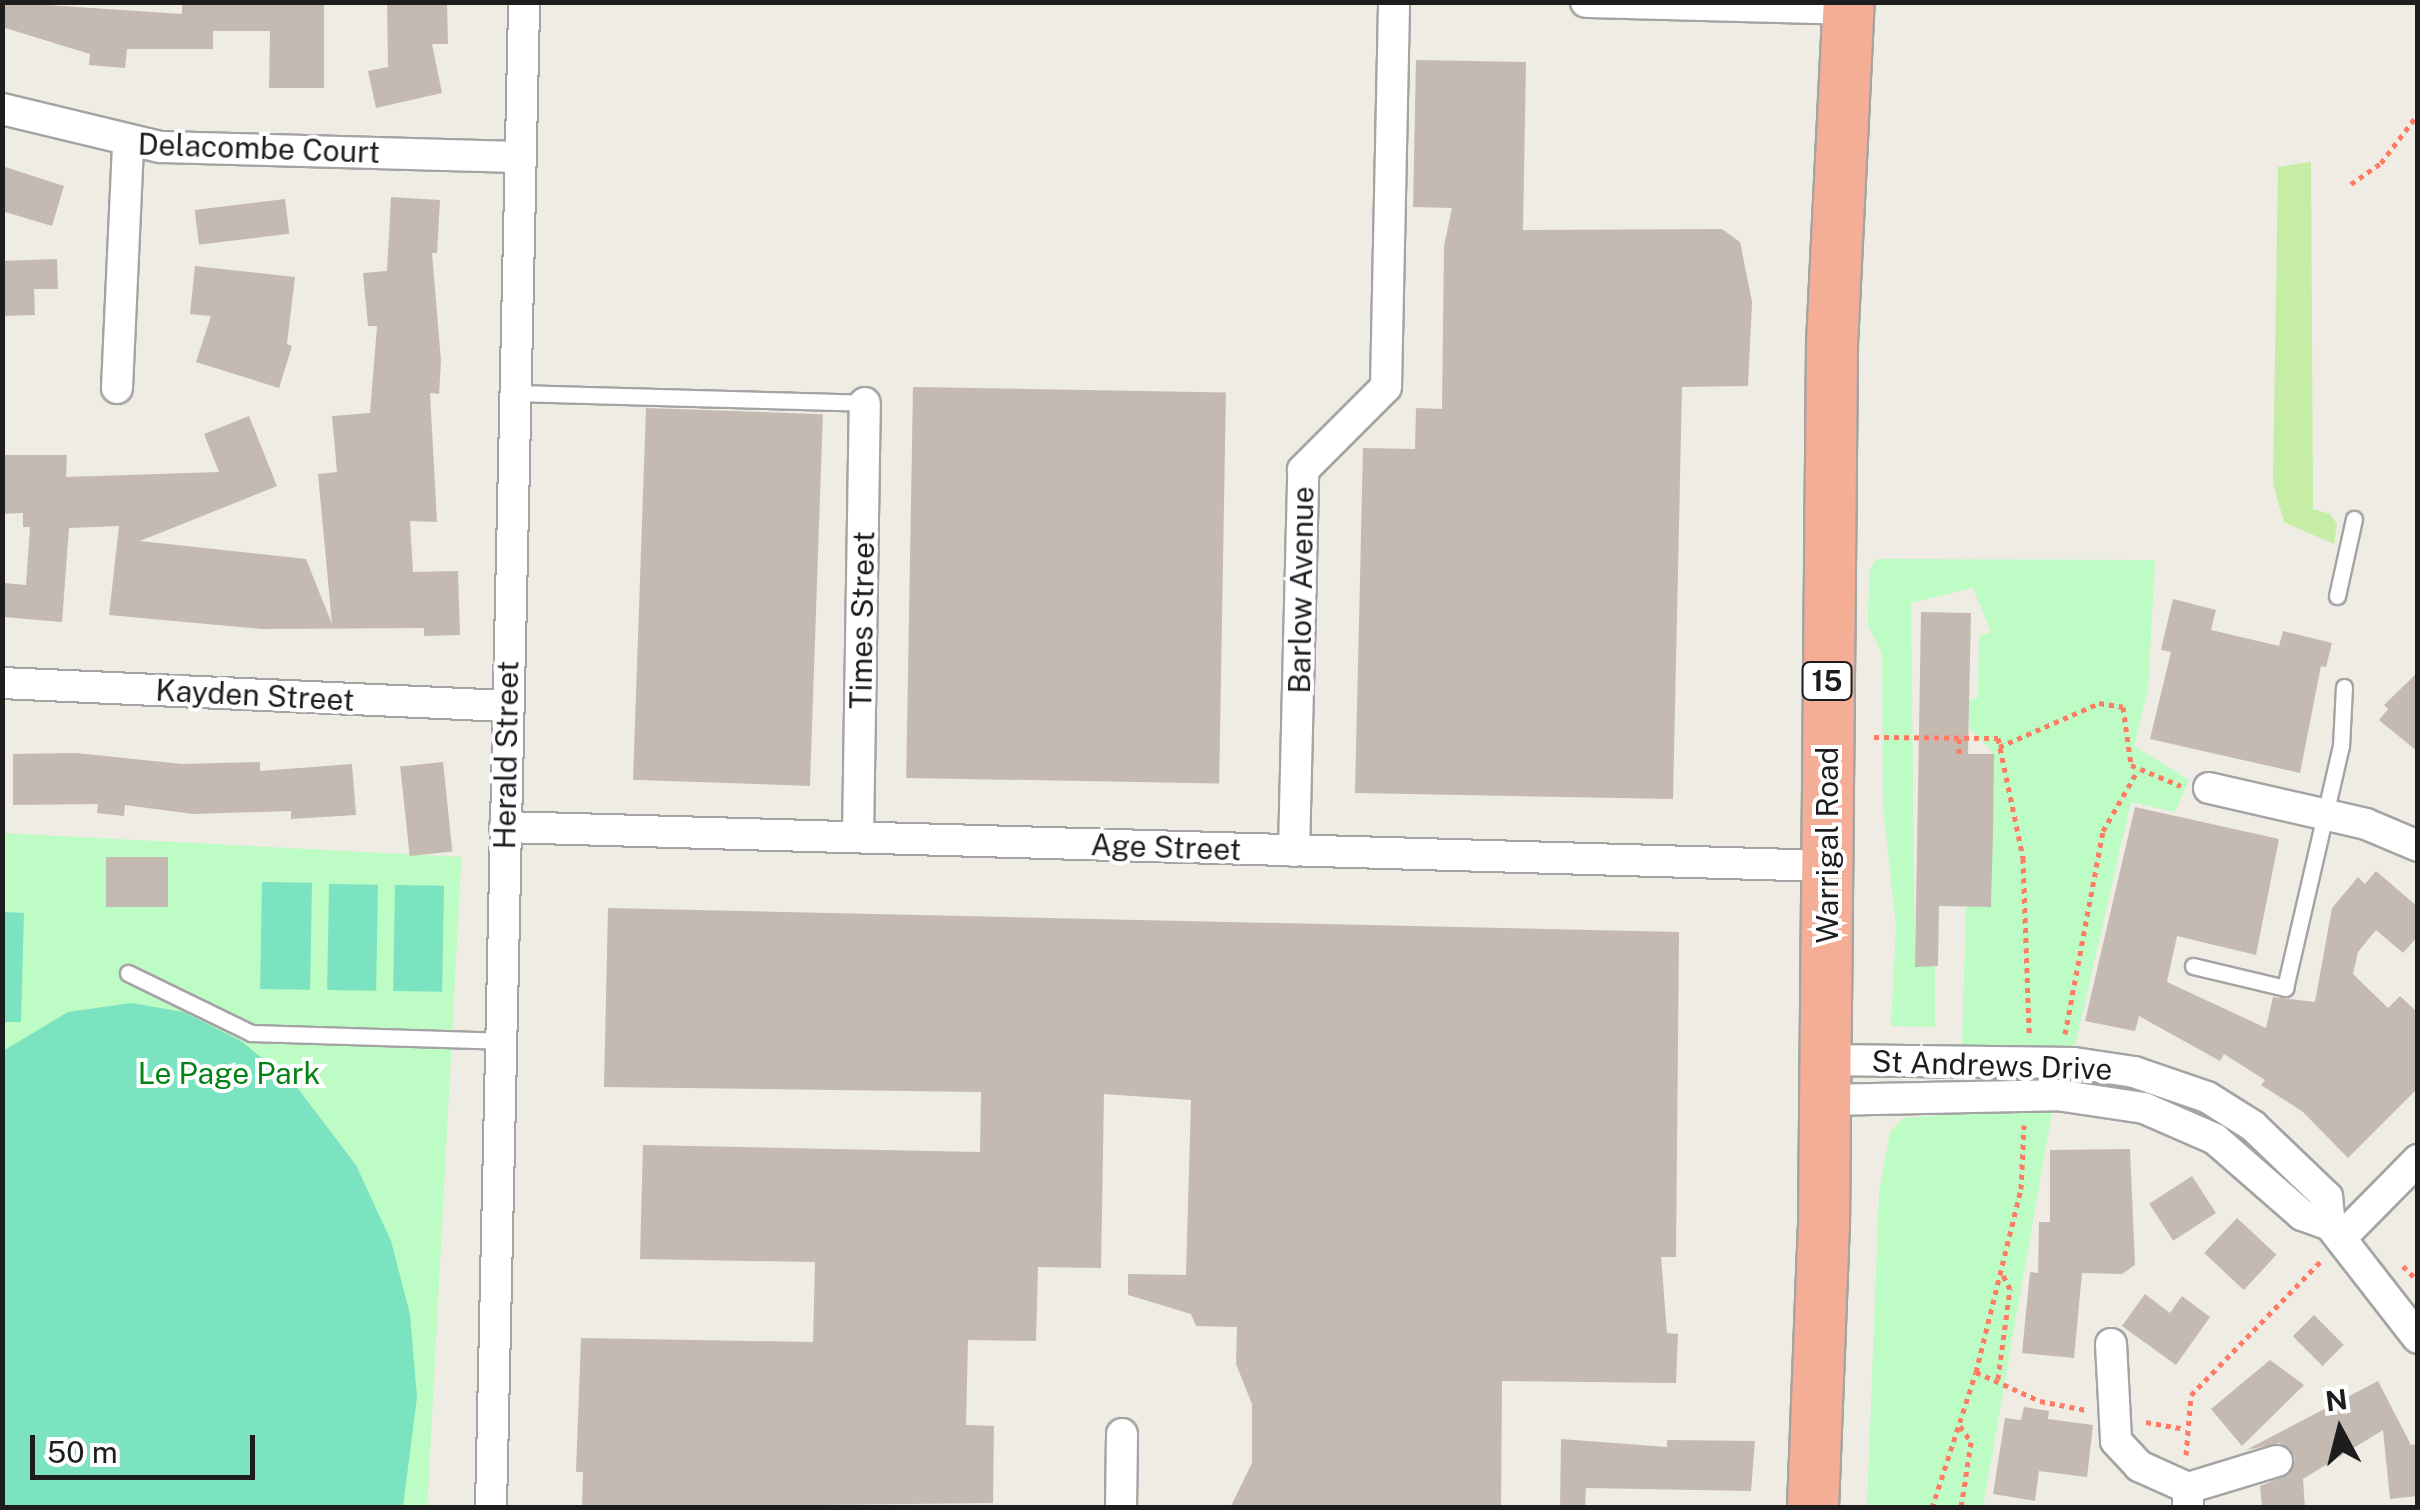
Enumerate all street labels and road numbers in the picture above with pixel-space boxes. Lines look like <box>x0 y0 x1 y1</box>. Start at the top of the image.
street label: Delacombe Court <box>137 126 381 170</box>
street label: Barlow Avenue <box>1281 486 1321 694</box>
street label: Times Street <box>842 531 882 709</box>
road number: 15 <box>1800 658 1854 704</box>
street label: Herald Street <box>486 660 526 850</box>
street label: Kayden Street <box>155 672 355 718</box>
street label: Warrigal Road <box>1809 747 1845 943</box>
street label: Age Street <box>1090 826 1242 868</box>
street label: St Andrews Drive <box>1871 1043 2113 1087</box>

